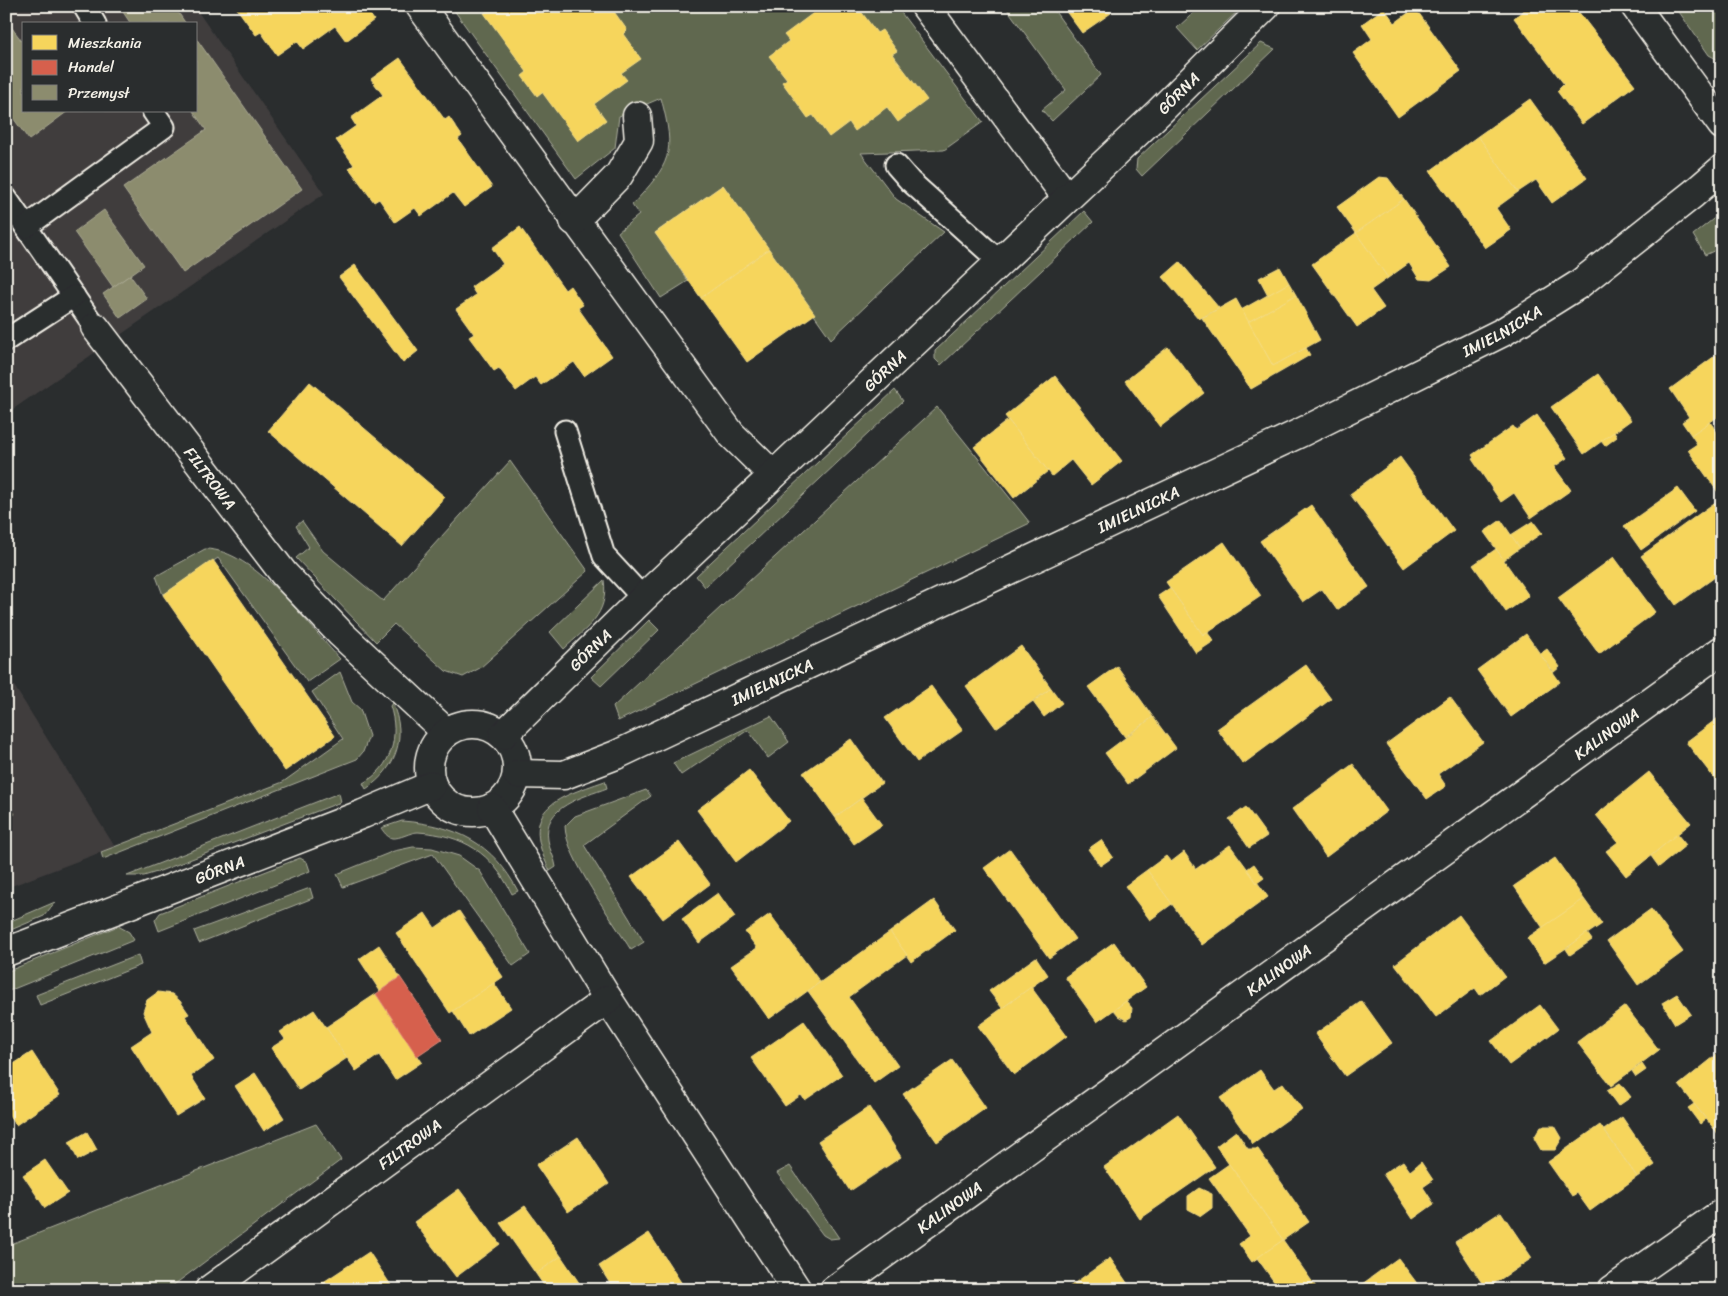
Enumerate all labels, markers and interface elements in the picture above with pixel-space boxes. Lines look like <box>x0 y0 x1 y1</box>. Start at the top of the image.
legend <box>22 22 198 112</box>
text: Mieszkania <box>68 30 142 56</box>
text: Handel <box>68 54 115 80</box>
street label: GÓRNA <box>1150 64 1207 121</box>
text: Przemysł <box>68 80 130 106</box>
street label: IMIELNICKA <box>1456 296 1548 365</box>
street label: GÓRNA <box>856 342 914 399</box>
street label: FILTROWA <box>177 440 244 516</box>
street label: IMIELNICKA <box>1091 477 1184 541</box>
street label: GÓRNA <box>562 621 619 678</box>
street label: IMIELNICKA <box>725 650 818 714</box>
street label: KALINOWA <box>1567 699 1646 767</box>
street label: GÓRNA <box>190 847 249 892</box>
street label: KALINOWA <box>1239 936 1318 1004</box>
street label: FILTROWA <box>371 1111 448 1177</box>
street label: KALINOWA <box>910 1173 988 1241</box>

